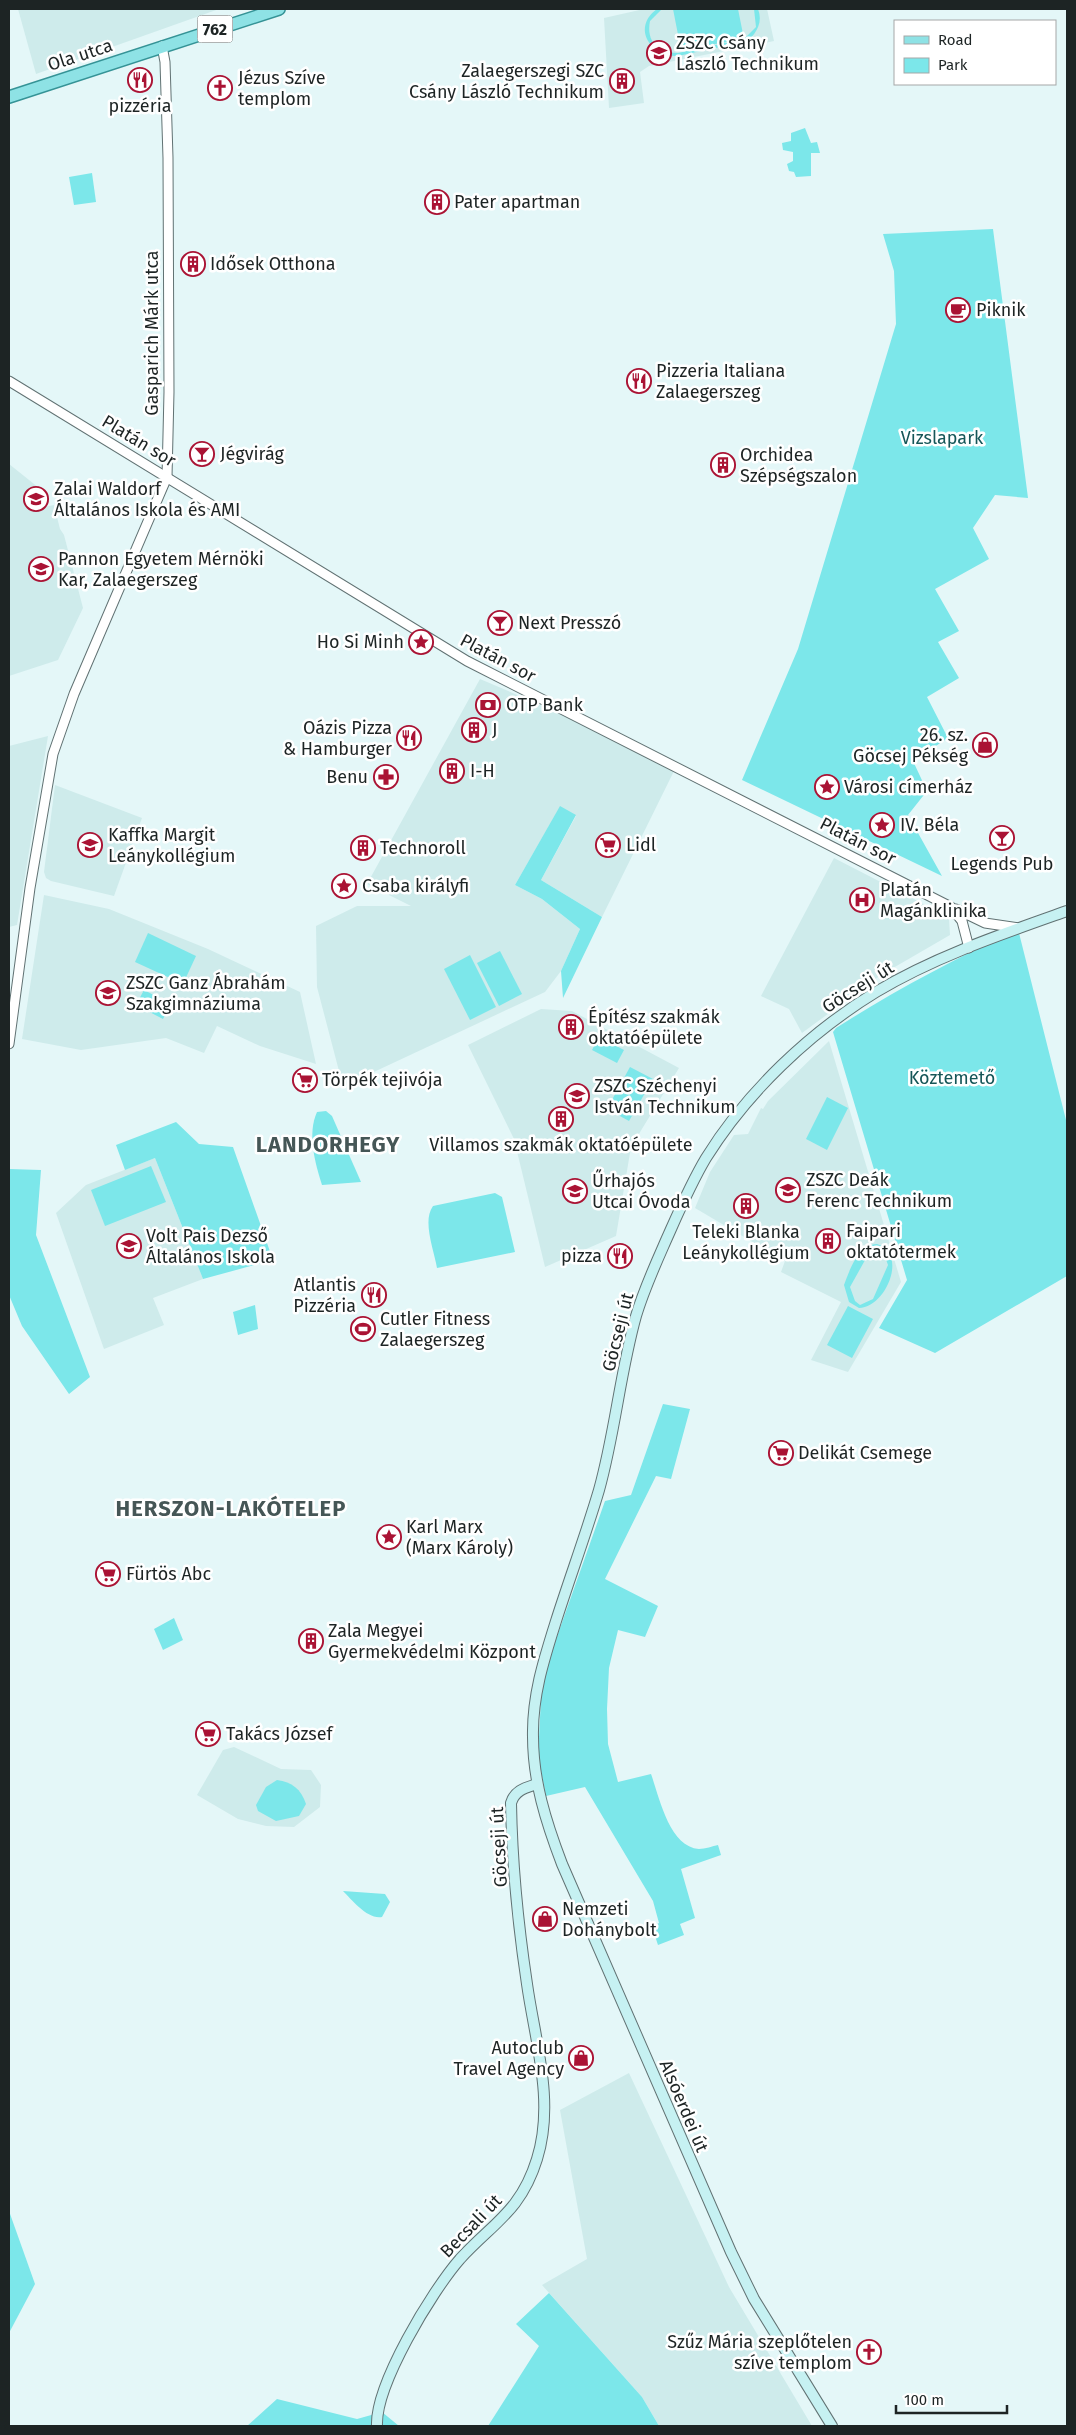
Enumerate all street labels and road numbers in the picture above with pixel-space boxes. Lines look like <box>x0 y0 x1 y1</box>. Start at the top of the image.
road number: 762 <box>198 15 232 42</box>
street label: Ola utca <box>45 34 115 76</box>
street label: Gasparich Márk utca <box>141 250 163 416</box>
street label: Platán sor <box>98 410 180 472</box>
street label: Platán sor <box>456 629 540 687</box>
street label: Platán sor <box>816 812 900 870</box>
street label: Göcseji út <box>818 956 898 1018</box>
street label: Göcseji út <box>598 1290 639 1374</box>
street label: Göcseji út <box>486 1806 512 1888</box>
street label: Alsóerdei út <box>655 2057 713 2156</box>
street label: Becsali út <box>436 2189 507 2262</box>

